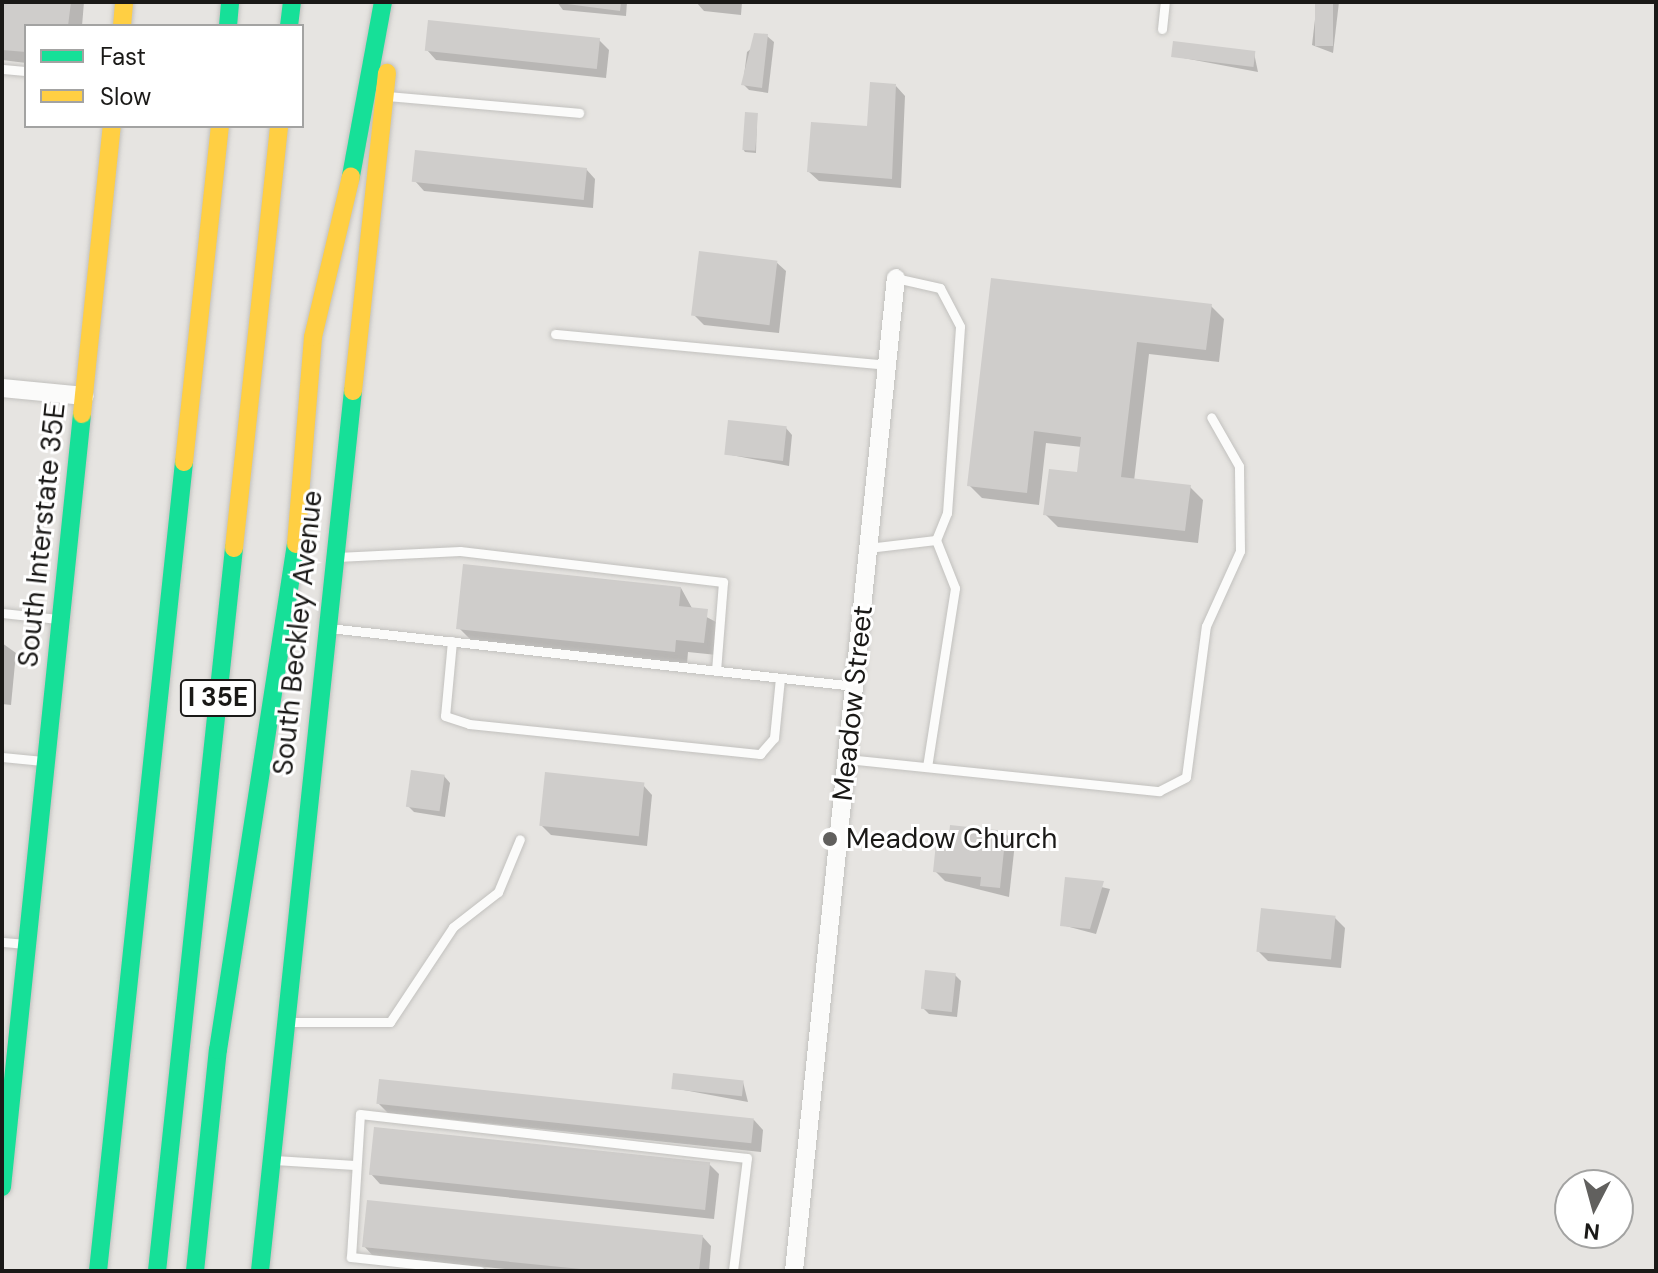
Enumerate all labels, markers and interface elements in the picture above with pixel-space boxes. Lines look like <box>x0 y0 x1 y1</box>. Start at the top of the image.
legend <box>24 24 304 128</box>
text: Fast <box>100 41 146 72</box>
text: Slow <box>100 81 151 112</box>
street label: South Interstate 35E <box>11 401 73 669</box>
street label: South Beckley Avenue <box>266 489 330 777</box>
street label: Meadow Street <box>826 604 880 802</box>
road number: I 35E <box>178 676 258 720</box>
place label: Meadow Church <box>846 822 1057 856</box>
marker: Meadow Church <box>821 830 839 848</box>
north arrow <box>1554 1169 1634 1249</box>
text: N <box>1582 1216 1601 1247</box>

